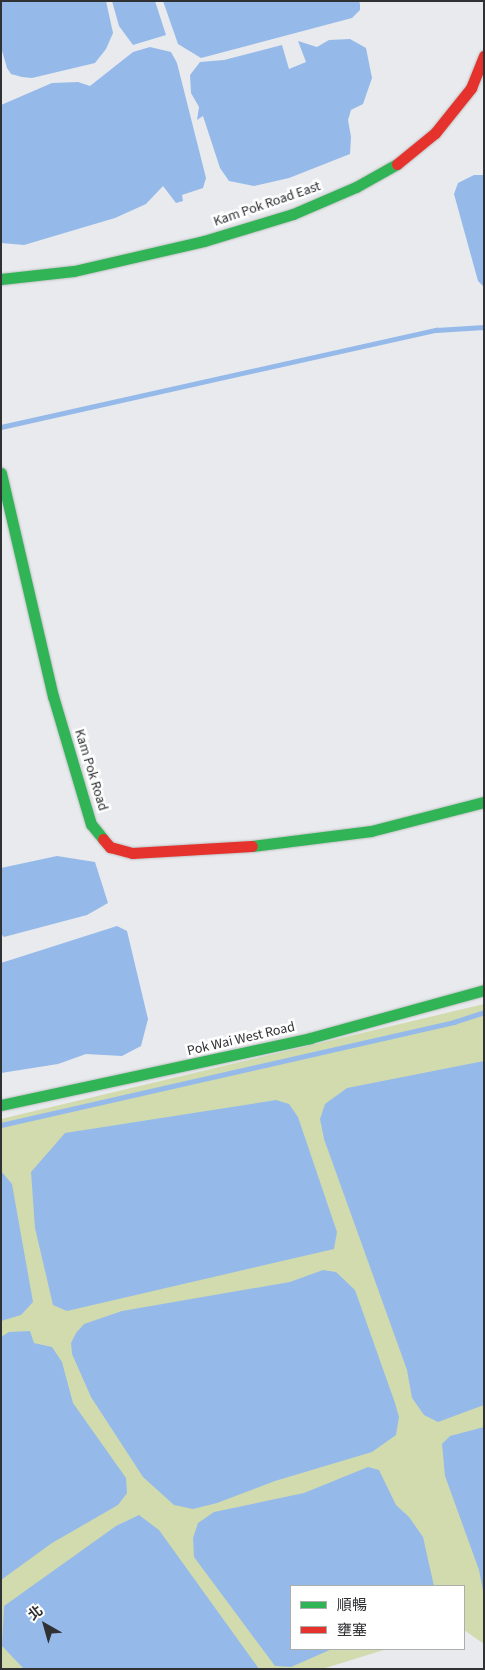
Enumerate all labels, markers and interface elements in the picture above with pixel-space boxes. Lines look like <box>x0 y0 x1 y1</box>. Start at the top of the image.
street label: Kam Pok Road East <box>211 178 323 230</box>
street label: Kam Pok Road <box>71 727 111 813</box>
street label: Pok Wai West Road <box>185 1018 297 1060</box>
legend <box>290 1585 465 1650</box>
text: 順暢 <box>337 1595 367 1616</box>
north arrow <box>20 1600 70 1650</box>
text: 北 <box>24 1601 47 1625</box>
text: 壅塞 <box>337 1620 367 1641</box>

